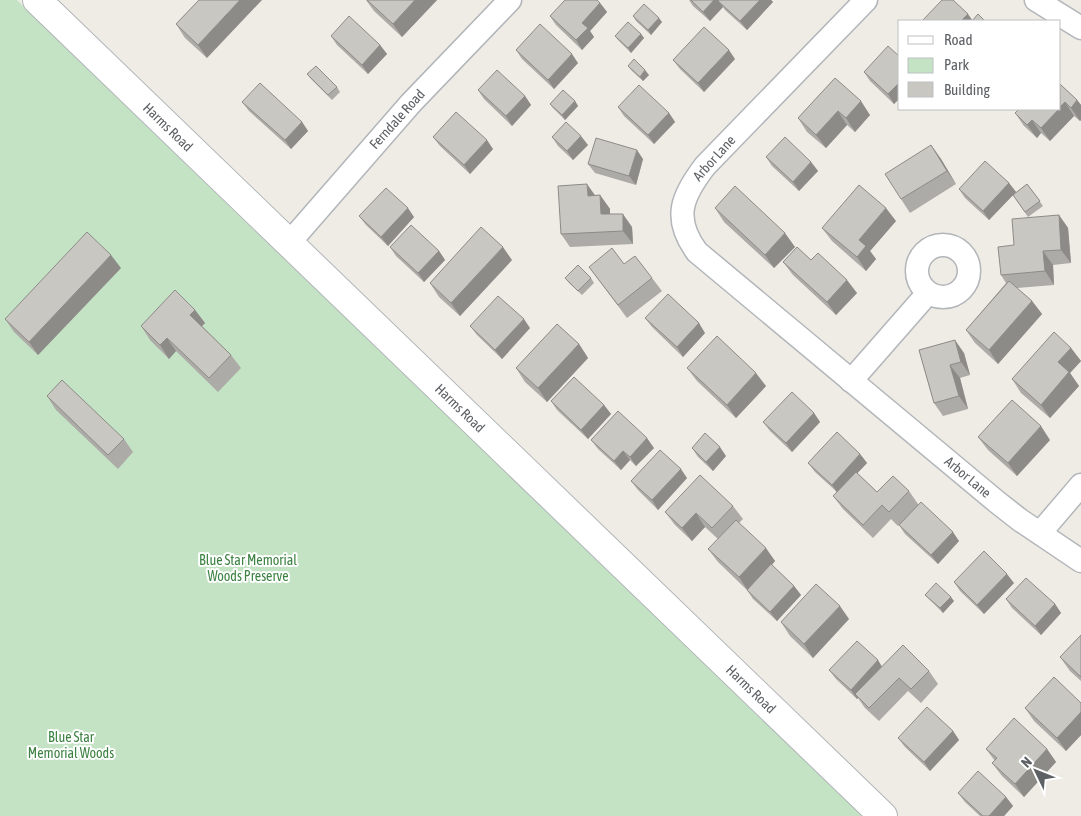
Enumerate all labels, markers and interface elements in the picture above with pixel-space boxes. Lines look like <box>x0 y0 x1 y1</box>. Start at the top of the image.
legend <box>898 20 1061 110</box>
text: Road <box>944 31 973 48</box>
text: Park <box>944 56 969 73</box>
text: Building <box>944 81 990 98</box>
street label: Ferndale Road <box>366 86 428 152</box>
street label: Harms Road <box>140 100 196 154</box>
street label: Arbor Lane <box>690 132 738 184</box>
street label: Harms Road <box>432 381 488 435</box>
street label: Arbor Lane <box>942 453 994 501</box>
park label: Blue Star Memorial Woods Preserve <box>199 552 297 584</box>
street label: Harms Road <box>723 662 779 716</box>
park label: Blue Star Memorial Woods <box>28 729 114 761</box>
north arrow <box>1011 746 1061 796</box>
text: N <box>1018 754 1035 771</box>

